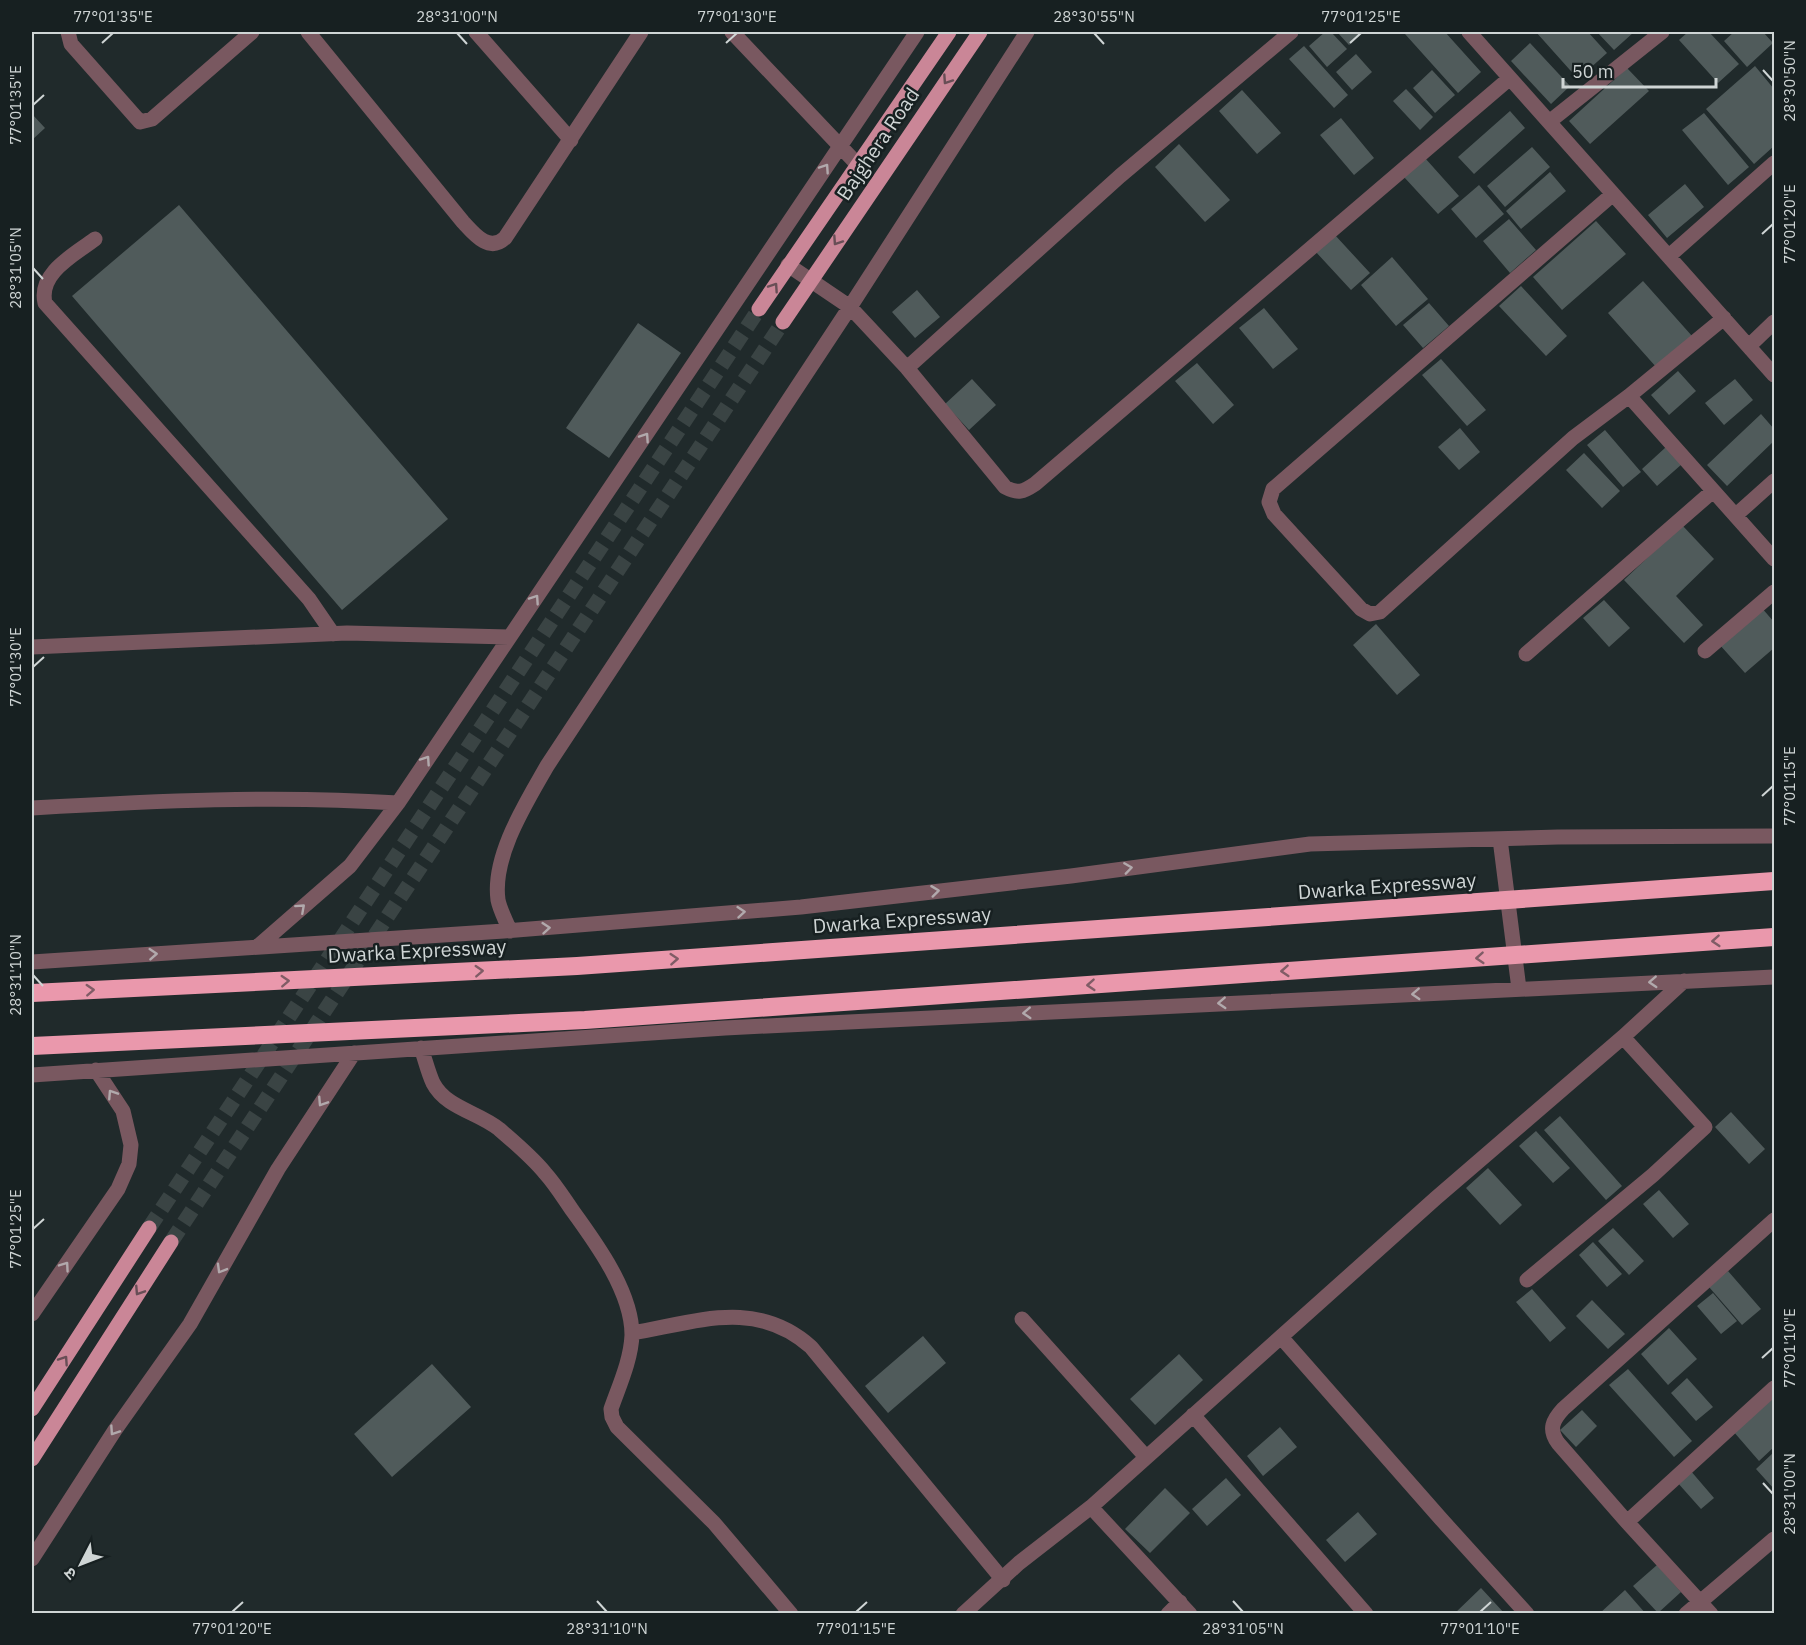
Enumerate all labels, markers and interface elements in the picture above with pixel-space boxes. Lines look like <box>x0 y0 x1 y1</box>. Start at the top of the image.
text: 77°01'35"E <box>73 7 153 26</box>
text: 28°31'00"N <box>416 7 498 26</box>
text: 77°01'30"E <box>697 7 777 26</box>
text: 28°30'55"N <box>1053 7 1135 26</box>
text: 77°01'25"E <box>1321 7 1401 26</box>
text: 28°30'50"N <box>1780 40 1799 122</box>
scale bar <box>1563 51 1716 89</box>
text: 50 m <box>1572 60 1614 83</box>
text: 77°01'35"E <box>6 65 25 145</box>
one-way arrow <box>944 73 955 84</box>
street label: Bajghera Road <box>830 82 925 205</box>
one-way arrow <box>818 164 829 175</box>
text: 77°01'20"E <box>1780 184 1799 264</box>
text: 28°31'05"N <box>6 227 25 309</box>
one-way arrow <box>834 234 845 245</box>
one-way arrow <box>767 283 778 294</box>
one-way arrow <box>637 433 649 443</box>
one-way arrow <box>528 594 539 605</box>
text: 77°01'30"E <box>6 627 25 707</box>
text: 77°01'15"E <box>1780 746 1799 826</box>
one-way arrow <box>419 756 430 767</box>
one-way arrow <box>1124 863 1133 875</box>
street label: Dwarka Expressway <box>1297 866 1477 905</box>
one-way arrow <box>930 886 939 898</box>
street label: Dwarka Expressway <box>812 900 992 939</box>
one-way arrow <box>294 904 305 915</box>
one-way arrow <box>736 906 745 919</box>
one-way arrow <box>542 922 551 935</box>
street label: Dwarka Expressway <box>327 932 507 969</box>
text: 28°31'10"N <box>6 934 25 1016</box>
one-way arrow <box>1712 934 1721 947</box>
one-way arrow <box>148 948 157 961</box>
one-way arrow <box>1475 951 1484 964</box>
one-way arrow <box>670 953 679 966</box>
one-way arrow <box>475 964 484 977</box>
one-way arrow <box>1281 964 1290 977</box>
one-way arrow <box>280 974 289 987</box>
one-way arrow <box>1649 976 1658 989</box>
one-way arrow <box>1086 978 1095 991</box>
one-way arrow <box>85 984 94 997</box>
one-way arrow <box>1412 987 1421 1000</box>
one-way arrow <box>1217 997 1226 1010</box>
one-way arrow <box>1022 1006 1031 1019</box>
one-way arrow <box>107 1090 119 1100</box>
one-way arrow <box>318 1095 329 1106</box>
text: 77°01'25"E <box>6 1189 25 1269</box>
one-way arrow <box>58 1261 69 1272</box>
one-way arrow <box>217 1262 228 1273</box>
one-way arrow <box>135 1285 147 1295</box>
text: 77°01'10"E <box>1780 1308 1799 1388</box>
one-way arrow <box>57 1356 68 1367</box>
one-way arrow <box>110 1425 121 1436</box>
text: 28°31'00"N <box>1780 1453 1799 1535</box>
north arrow <box>51 1534 111 1594</box>
text: उ <box>59 1563 80 1584</box>
text: 77°01'20"E <box>192 1619 272 1638</box>
text: 28°31'10"N <box>566 1619 648 1638</box>
text: 77°01'15"E <box>816 1619 896 1638</box>
text: 28°31'05"N <box>1202 1619 1284 1638</box>
text: 77°01'10"E <box>1440 1619 1520 1638</box>

